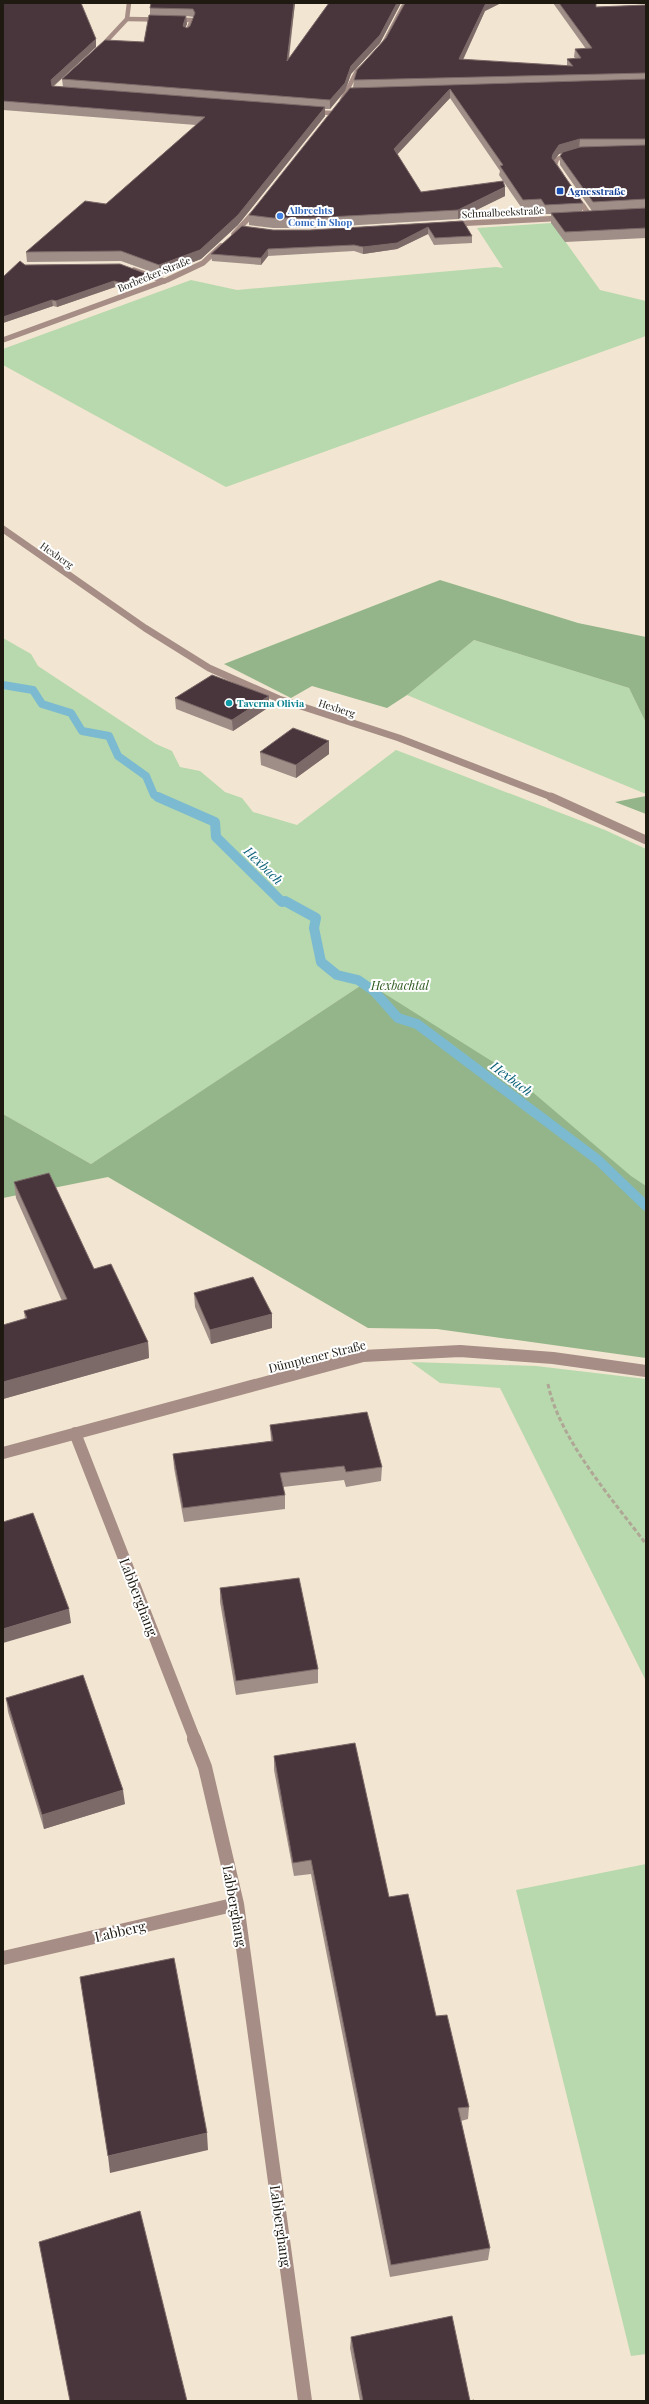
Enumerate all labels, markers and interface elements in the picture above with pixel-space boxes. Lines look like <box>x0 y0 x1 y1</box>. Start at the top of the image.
place label: Agnesstraße <box>567 184 626 198</box>
marker: Agnesstraße <box>555 186 565 196</box>
place label: Albrechts Come in Shop <box>287 203 352 229</box>
street label: Schmalbeekstraße <box>461 203 545 221</box>
marker: Albrechts Come in Shop <box>275 211 285 221</box>
street label: Borbecker Straße <box>115 253 193 295</box>
street label: Hexberg <box>37 538 77 572</box>
street label: Hexberg <box>317 695 358 721</box>
place label: Taverna Olivia <box>237 696 305 710</box>
marker: Taverna Olivia <box>224 698 234 708</box>
water label: Hexbach <box>240 842 287 888</box>
park label: Hexbachtal <box>370 977 430 993</box>
water label: Hexbach <box>487 1056 536 1099</box>
street label: Dümptener Straße <box>267 1336 367 1376</box>
street label: Labberghang <box>115 1555 163 1639</box>
street label: Labberghang <box>218 1864 252 1949</box>
street label: Labberg <box>93 1916 148 1946</box>
street label: Labberghang <box>266 2184 296 2269</box>

